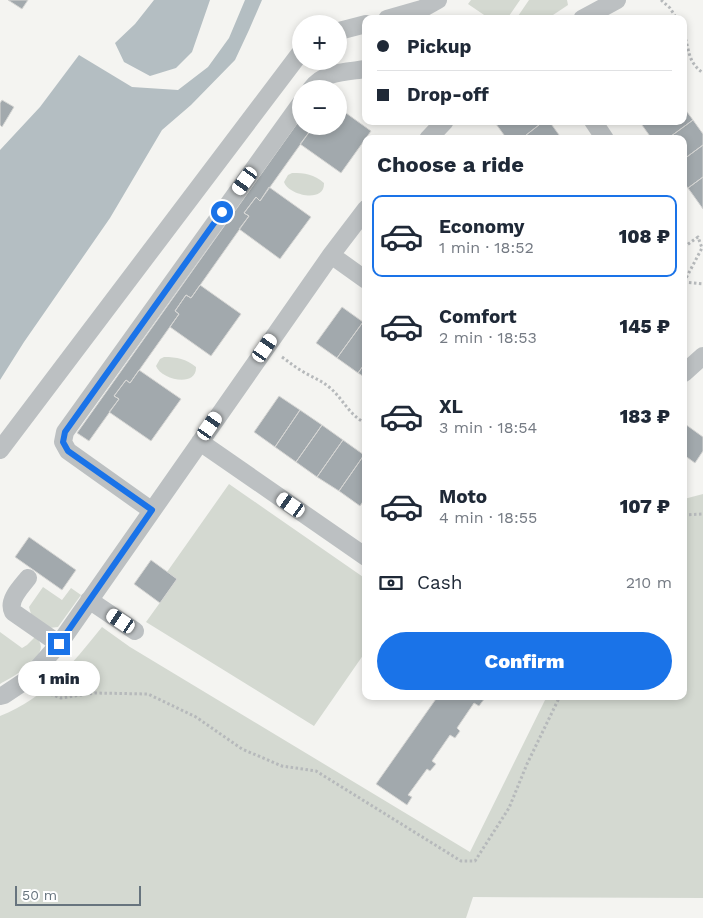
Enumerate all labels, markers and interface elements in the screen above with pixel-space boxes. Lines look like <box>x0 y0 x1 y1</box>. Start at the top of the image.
map controls <box>292 15 347 135</box>
button: + <box>292 15 347 70</box>
text: Pickup <box>407 35 471 58</box>
button: − <box>292 80 347 135</box>
text: Drop-off <box>407 83 489 106</box>
text: Choose a ride <box>377 152 524 177</box>
car <box>230 164 259 198</box>
route start <box>211 201 233 223</box>
icon: car <box>379 214 424 259</box>
text: Economy <box>439 215 524 238</box>
text: 108 ₽ <box>619 225 670 248</box>
text: 1 min · 18:52 <box>439 238 534 257</box>
icon: car <box>379 304 424 349</box>
text: Comfort <box>439 305 517 328</box>
text: 145 ₽ <box>620 315 670 338</box>
text: 2 min · 18:53 <box>439 328 537 347</box>
car <box>250 331 279 365</box>
icon: car <box>379 394 424 439</box>
text: XL <box>439 395 463 418</box>
text: 183 ₽ <box>620 405 670 428</box>
car <box>195 409 224 443</box>
text: 3 min · 18:54 <box>439 418 537 437</box>
icon: car <box>379 484 424 529</box>
text: Moto <box>439 485 487 508</box>
car <box>274 490 307 520</box>
text: 107 ₽ <box>620 495 670 518</box>
text: 4 min · 18:55 <box>439 508 537 527</box>
icon: cash <box>377 569 405 597</box>
text: Cash <box>417 571 463 594</box>
text: 210 m <box>626 573 672 592</box>
car <box>104 606 137 636</box>
button: Confirm <box>377 632 672 690</box>
route end <box>48 633 70 655</box>
callout: 1 min <box>18 662 100 696</box>
text: 1 min <box>38 669 80 688</box>
scale bar <box>15 883 141 906</box>
text: 50 m <box>22 887 57 903</box>

